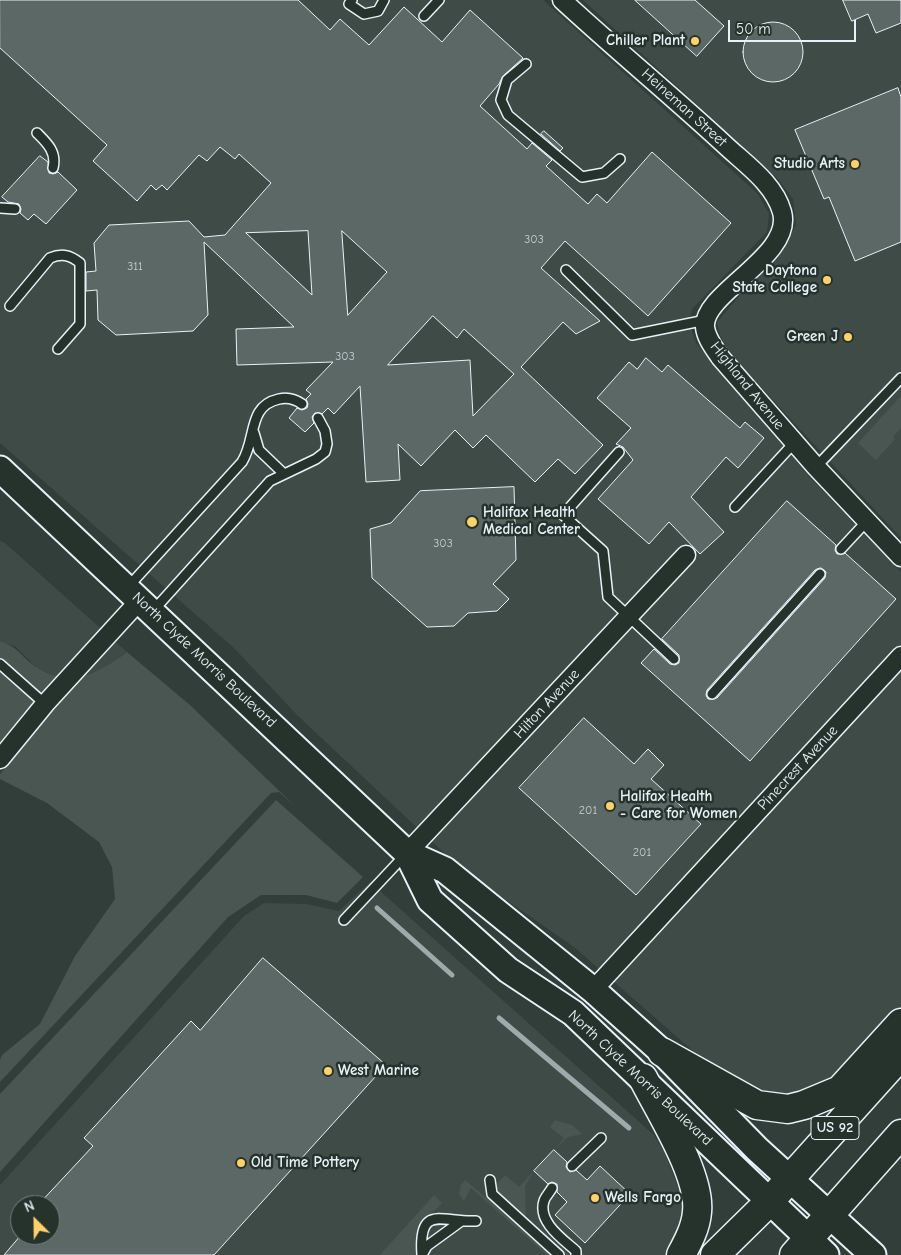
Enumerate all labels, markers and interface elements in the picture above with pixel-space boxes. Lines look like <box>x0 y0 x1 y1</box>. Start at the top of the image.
scale bar <box>731 10 858 42</box>
text: 50 m <box>736 20 771 38</box>
place label: Chiller Plant <box>606 32 685 50</box>
marker: Chiller Plant <box>689 35 701 47</box>
street label: Heineman Street <box>638 65 730 151</box>
place label: Studio Arts <box>774 155 845 173</box>
marker: Studio Arts <box>849 158 861 170</box>
house number: 303 <box>524 233 544 247</box>
house number: 311 <box>127 260 143 274</box>
place label: Daytona State College <box>733 262 817 297</box>
marker: Daytona State College <box>821 274 833 286</box>
place label: Green J <box>787 328 838 346</box>
marker: Green J <box>842 331 854 343</box>
street label: Highland Avenue <box>706 338 788 434</box>
house number: 303 <box>335 350 355 364</box>
place label: Halifax Health Medical Center <box>483 504 580 539</box>
marker: Halifax Health Medical Center <box>465 515 479 529</box>
house number: 303 <box>433 537 453 551</box>
street label: North Clyde Morris Boulevard <box>128 588 280 732</box>
street label: Hilton Avenue <box>510 666 584 742</box>
street label: Pinecrest Avenue <box>754 722 842 814</box>
place label: Halifax Health - Care for Women <box>620 788 737 823</box>
marker: Halifax Health - Care for Women <box>604 800 616 812</box>
house number: 201 <box>579 804 597 818</box>
house number: 201 <box>633 846 651 860</box>
street label: North Clyde Morris Boulevard <box>564 1006 716 1150</box>
place label: West Marine <box>338 1062 419 1080</box>
marker: West Marine <box>322 1065 334 1077</box>
road number: US 92 <box>811 1116 859 1140</box>
place label: Old Time Pottery <box>251 1154 359 1172</box>
marker: Old Time Pottery <box>235 1157 247 1169</box>
place label: Wells Fargo <box>605 1189 681 1207</box>
marker: Wells Fargo <box>589 1192 601 1204</box>
north arrow <box>10 1195 60 1245</box>
text: N <box>22 1197 37 1216</box>

